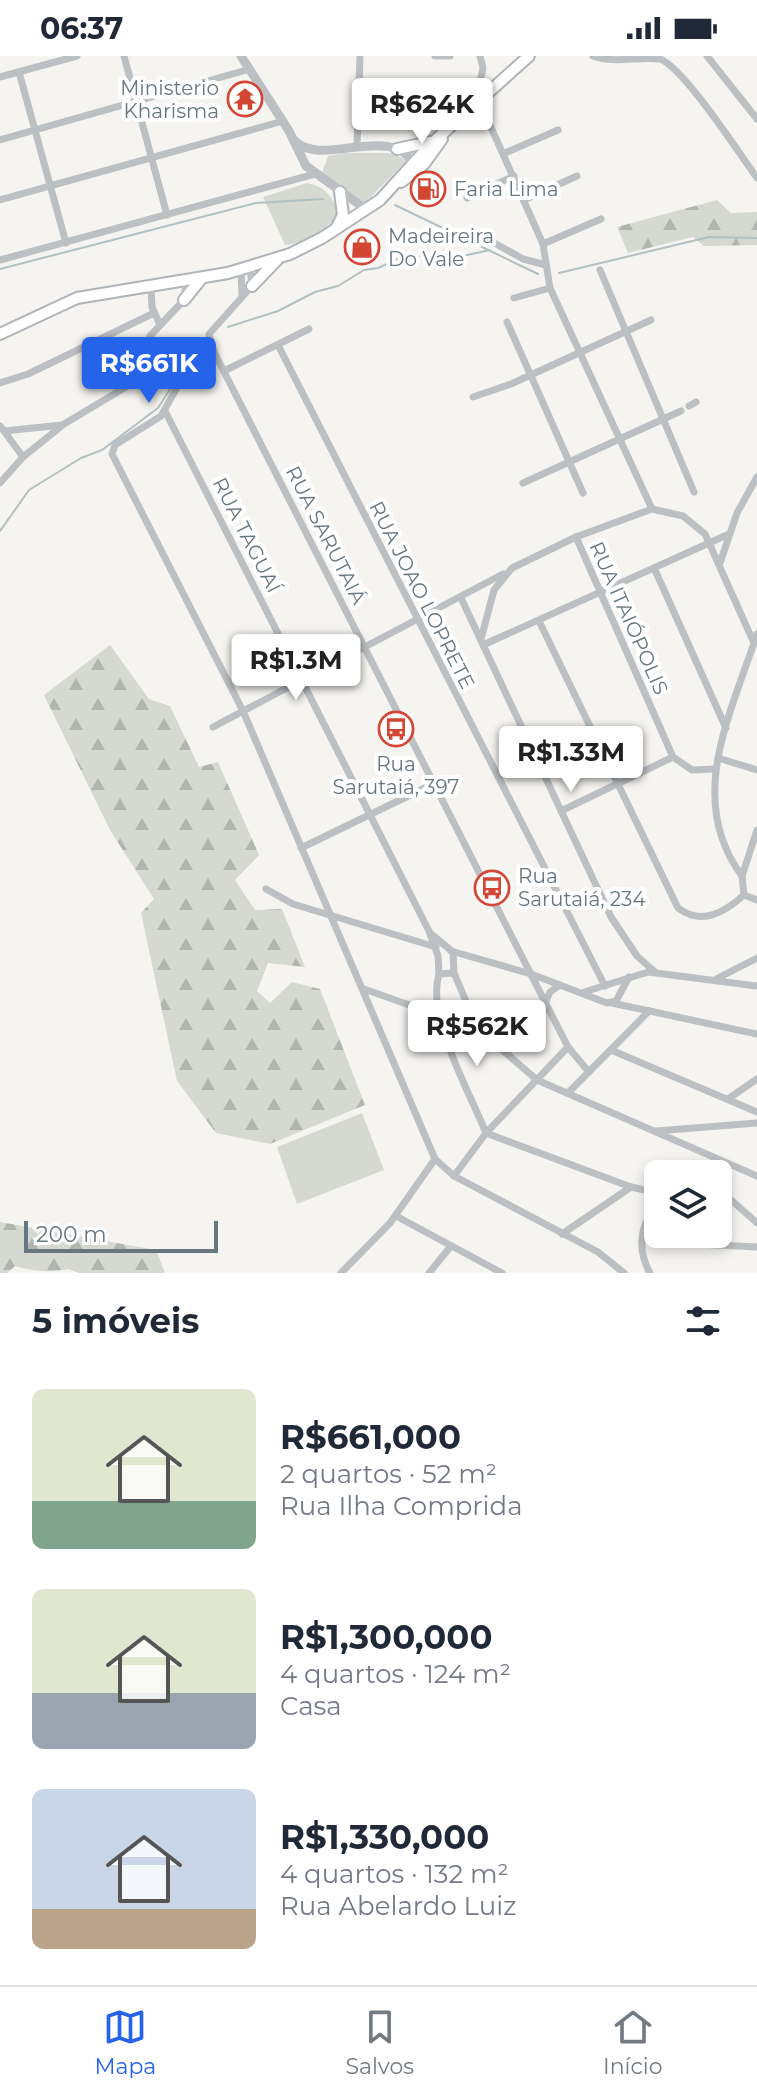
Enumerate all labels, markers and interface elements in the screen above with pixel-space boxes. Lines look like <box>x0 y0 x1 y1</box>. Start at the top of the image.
text: 06:37 <box>40 10 123 47</box>
place label: Ministerio Kharisma <box>120 76 219 123</box>
pin: R$624K <box>357 78 487 146</box>
temple icon: Ministerio Kharisma <box>226 80 264 118</box>
text: R$624K <box>370 88 474 120</box>
fuel station icon: Faria Lima <box>409 170 447 208</box>
place label: Faria Lima <box>454 177 559 201</box>
place label: Madeireira Do Vale <box>388 224 494 271</box>
shop icon: Madeireira Do Vale <box>343 228 381 266</box>
pin: R$661K <box>84 337 214 405</box>
text: R$661K <box>100 347 198 379</box>
street label: RUA SARUTAIÁ <box>281 462 371 609</box>
street label: RUA TAGUAÍ <box>208 473 287 597</box>
street label: RUA JOAO LOPRETE <box>364 497 480 693</box>
street label: RUA ITAIÓPOLIS <box>585 538 673 698</box>
pin: R$1.3M <box>231 634 361 702</box>
text: R$1.3M <box>250 644 342 676</box>
bus stop icon: Rua Sarutaiá, 397 <box>377 710 415 748</box>
pin: R$1.33M <box>497 726 645 794</box>
text: R$1.33M <box>517 736 625 768</box>
place label: Rua Sarutaiá, 397 <box>333 752 459 799</box>
place label: Rua Sarutaiá, 234 <box>518 864 646 911</box>
bus stop icon: Rua Sarutaiá, 234 <box>473 869 511 907</box>
pin: R$562K <box>412 1000 542 1068</box>
text: R$562K <box>426 1010 528 1042</box>
map controls <box>644 1160 732 1248</box>
button: layers <box>644 1160 732 1248</box>
scale bar <box>24 1217 218 1253</box>
text: 200 m <box>36 1221 107 1248</box>
icon: filters <box>681 1299 725 1343</box>
text: 5 imóveis <box>32 1300 199 1342</box>
text: R$661,000 <box>280 1416 461 1458</box>
icon: home <box>96 1421 192 1517</box>
text: 2 quartos · 52 m² <box>280 1458 497 1490</box>
text: Rua Ilha Comprida <box>280 1490 523 1522</box>
text: R$1,300,000 <box>280 1616 493 1658</box>
icon: home <box>96 1621 192 1717</box>
text: 4 quartos · 124 m² <box>280 1658 511 1690</box>
text: Casa <box>280 1690 342 1722</box>
text: R$1,330,000 <box>280 1816 489 1858</box>
icon: home <box>96 1821 192 1917</box>
text: 4 quartos · 132 m² <box>280 1858 509 1890</box>
text: Rua Abelardo Luiz <box>280 1890 516 1922</box>
tab: Mapa <box>95 2005 156 2080</box>
tab: Salvos <box>345 2005 414 2080</box>
tab: Início <box>603 2005 662 2080</box>

